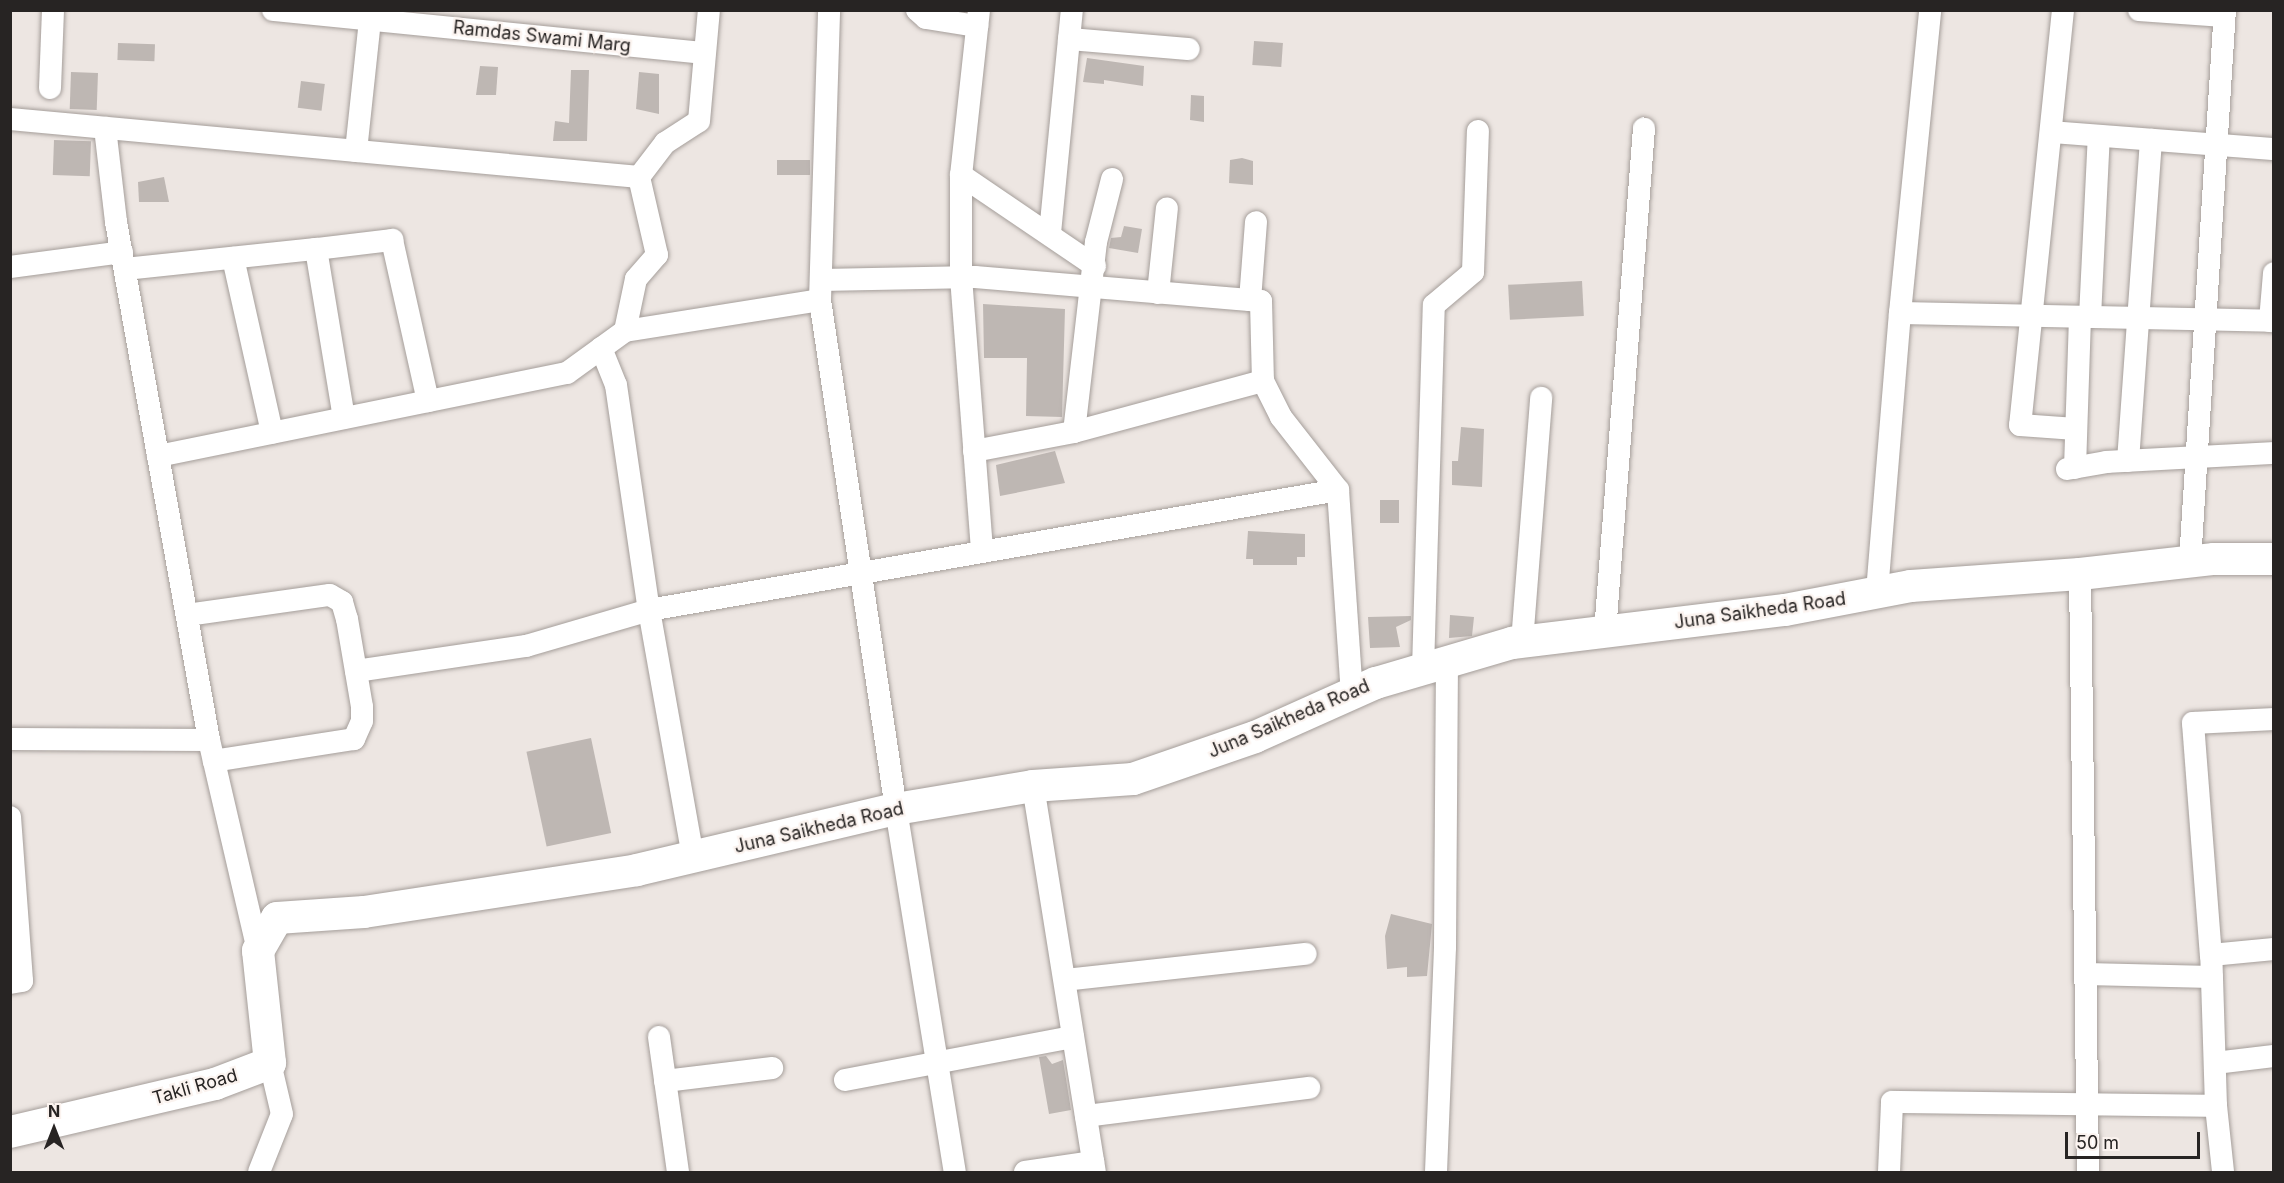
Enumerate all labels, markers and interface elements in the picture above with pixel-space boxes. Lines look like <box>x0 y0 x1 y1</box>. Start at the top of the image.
street label: Ramdas Swami Marg <box>452 17 632 57</box>
street label: Juna Saikheda Road <box>1673 588 1847 634</box>
street label: Juna Saikheda Road <box>1205 675 1373 763</box>
street label: Juna Saikheda Road <box>732 798 906 858</box>
street label: Takli Road <box>150 1065 240 1109</box>
north arrow <box>24 1099 84 1159</box>
text: N <box>48 1101 60 1121</box>
scale bar <box>2068 1120 2203 1158</box>
text: 50 m <box>2076 1132 2119 1153</box>

